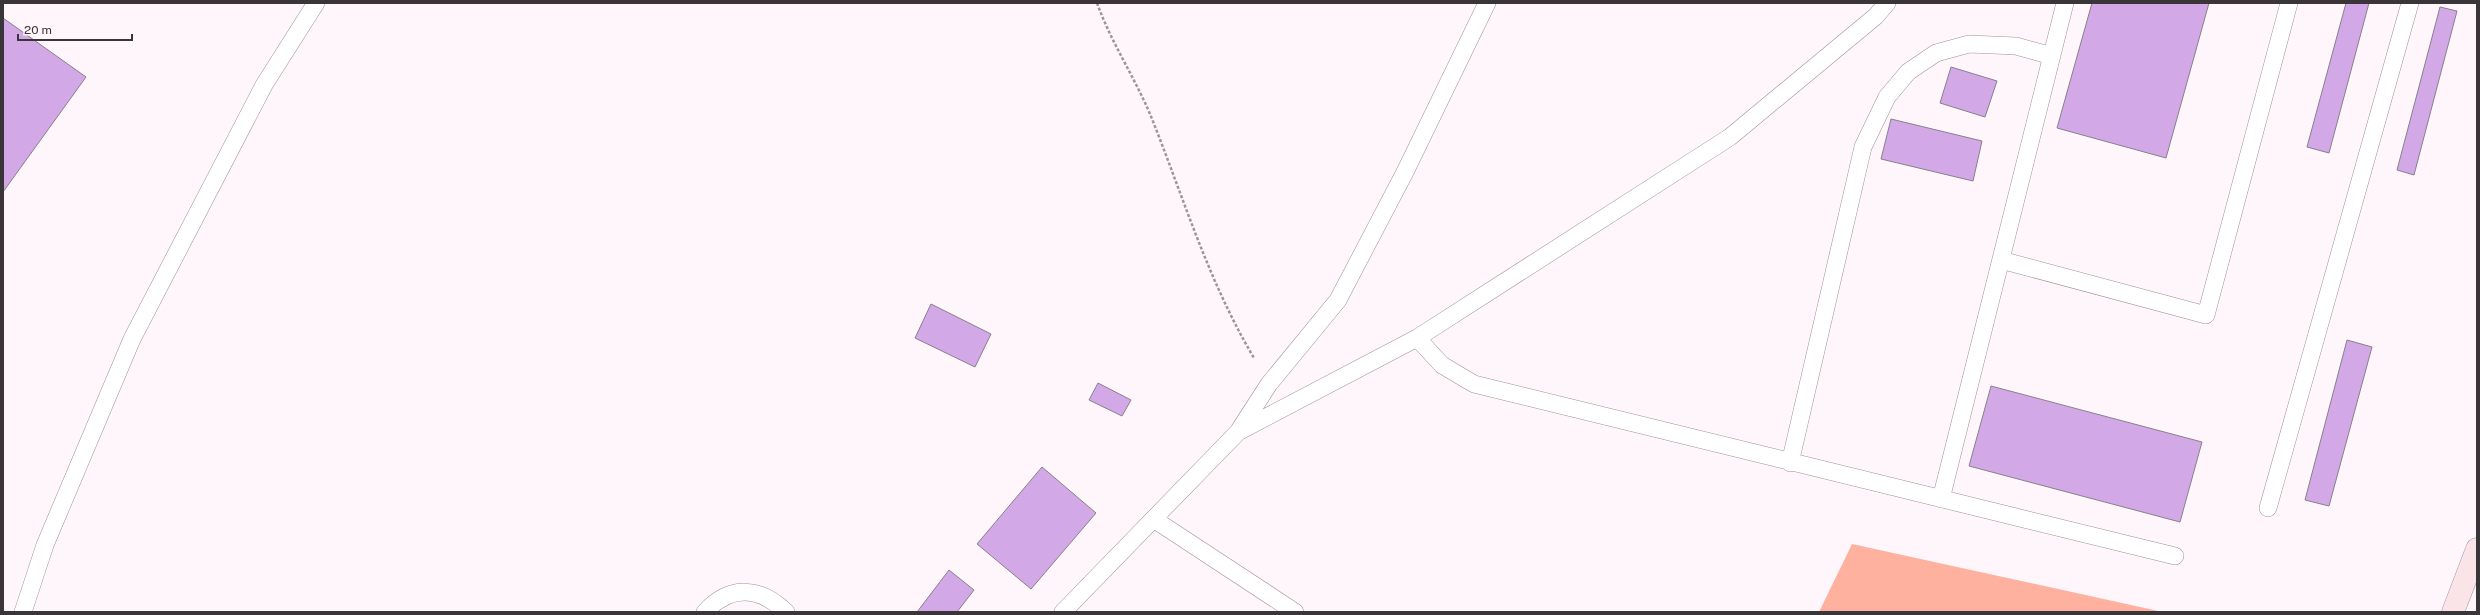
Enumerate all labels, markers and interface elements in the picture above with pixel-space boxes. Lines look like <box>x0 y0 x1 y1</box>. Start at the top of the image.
scale bar <box>18 16 132 42</box>
text: 20 m <box>24 23 52 37</box>

